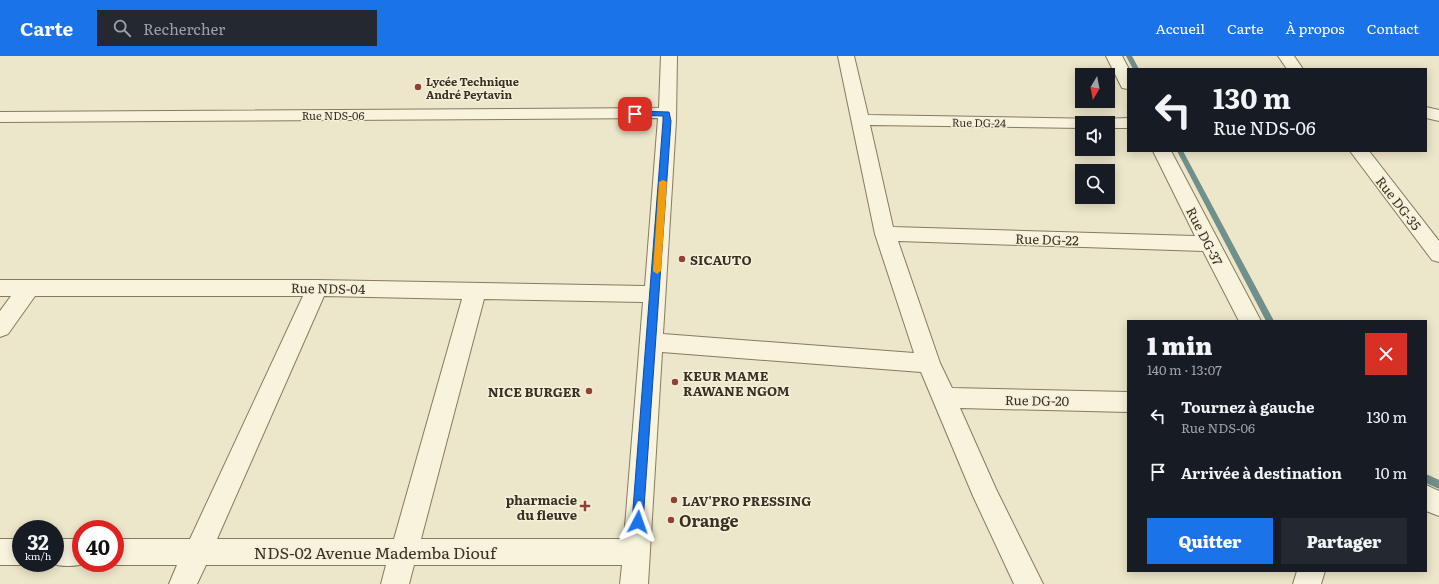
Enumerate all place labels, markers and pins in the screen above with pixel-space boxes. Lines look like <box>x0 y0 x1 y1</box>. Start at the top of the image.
place label: Lycée Technique André Peytavin <box>426 73 519 102</box>
marker: Lycée Technique André Peytavin <box>413 82 423 92</box>
pin <box>618 97 652 131</box>
place label: SICAUTO <box>690 250 751 269</box>
marker: SICAUTO <box>677 254 687 264</box>
place label: KEUR MAME RAWANE NGOM <box>683 366 790 400</box>
marker: KEUR MAME RAWANE NGOM <box>670 377 680 387</box>
place label: NICE BURGER <box>488 382 581 401</box>
marker: NICE BURGER <box>584 386 594 396</box>
place label: pharmacie du fleuve <box>506 490 577 524</box>
place label: LAV'PRO PRESSING <box>682 491 811 510</box>
marker: LAV'PRO PRESSING <box>669 495 679 505</box>
marker: pharmacie du fleuve <box>580 501 590 511</box>
place label: Orange <box>679 508 739 532</box>
marker: Orange <box>666 515 676 525</box>

